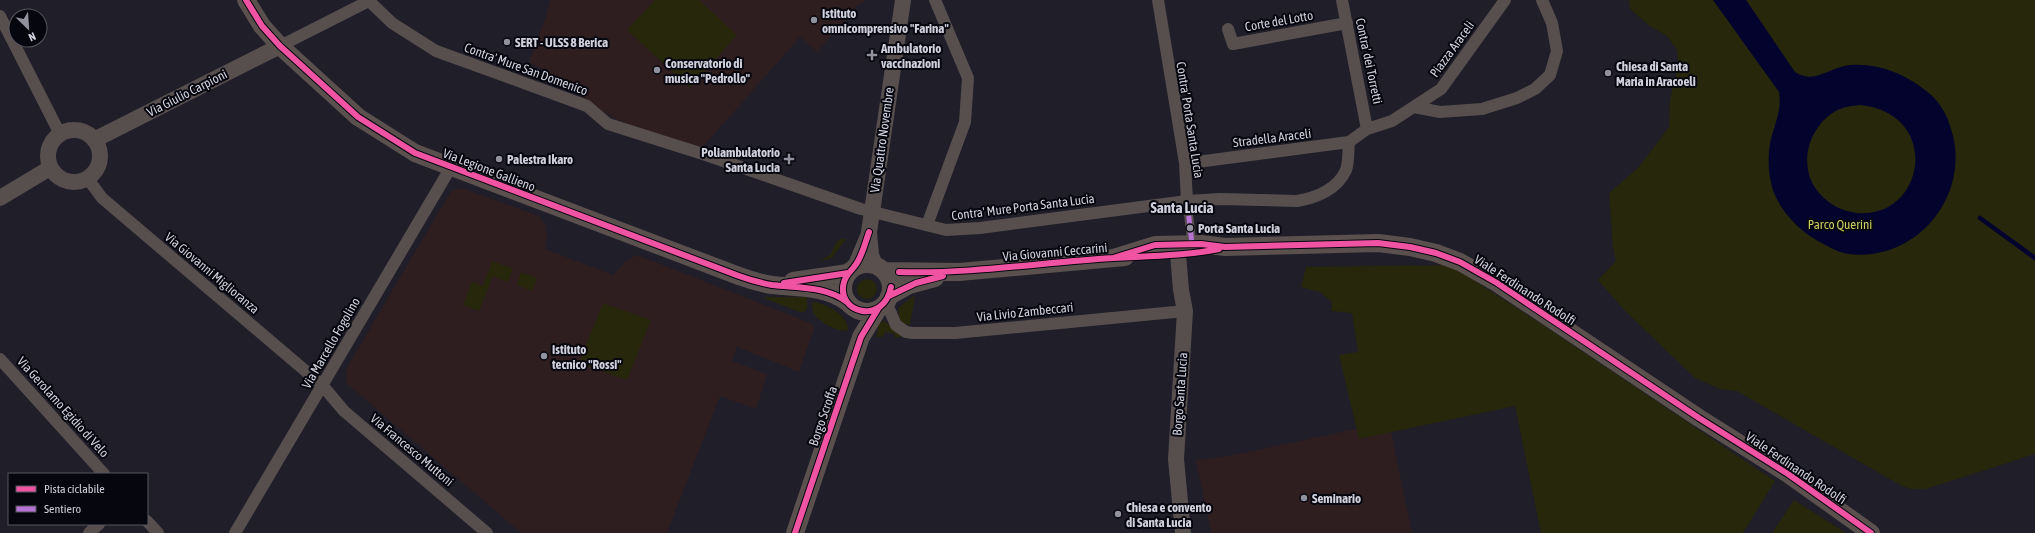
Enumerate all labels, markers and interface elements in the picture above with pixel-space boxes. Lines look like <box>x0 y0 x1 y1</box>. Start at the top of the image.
place label: Istituto omnicomprensivo "Farina" <box>822 6 949 36</box>
north arrow <box>8 8 48 48</box>
street label: Corte del Lotto <box>1244 8 1314 34</box>
marker: Istituto omnicomprensivo "Farina" <box>809 15 819 25</box>
street label: Contra' dei Torretti <box>1353 17 1385 105</box>
street label: Piazza Araceli <box>1427 18 1477 80</box>
text: N <box>27 30 38 44</box>
place label: SERT - ULSS 8 Berica <box>515 35 608 50</box>
marker: SERT - ULSS 8 Berica <box>502 37 512 47</box>
street label: Contra' Mure San Domenico <box>462 40 590 98</box>
place label: Ambulatorio vaccinazioni <box>880 41 941 71</box>
marker: Ambulatorio vaccinazioni <box>866 49 878 61</box>
place label: Conservatorio di musica "Pedrollo" <box>665 56 751 86</box>
place label: Chiesa di Santa Maria in Aracoeli <box>1616 59 1696 89</box>
street label: Contra' Porta Santa Lucia <box>1173 61 1207 179</box>
marker: Conservatorio di musica "Pedrollo" <box>652 65 662 75</box>
street label: Via Giulio Carpioni <box>144 66 230 120</box>
marker: Chiesa di Santa Maria in Aracoeli <box>1603 68 1613 78</box>
street label: Via Quattro Novembre <box>867 86 897 194</box>
street label: Stradella Araceli <box>1232 126 1312 150</box>
street label: Via Legione Gallieno <box>441 145 537 195</box>
place label: Poliambulatorio Santa Lucia <box>701 145 780 175</box>
place label: Palestra Ikaro <box>507 152 573 167</box>
marker: Poliambulatorio Santa Lucia <box>783 153 795 165</box>
marker: Palestra Ikaro <box>494 154 504 164</box>
street label: Contra' Mure Porta Santa Lucia <box>951 191 1095 223</box>
district label: Santa Lucia <box>1151 199 1213 216</box>
park label: Parco Querini <box>1808 217 1872 232</box>
place label: Porta Santa Lucia <box>1198 221 1280 236</box>
marker: Porta Santa Lucia <box>1185 223 1195 233</box>
street label: Via Giovanni Miglioranza <box>162 229 262 317</box>
street label: Via Giovanni Ceccarini <box>1002 240 1108 264</box>
street label: Viale Ferdinando Rodolfi <box>1471 252 1579 328</box>
street label: Via Marcello Fogolino <box>299 295 363 391</box>
street label: Via Livio Zambeccari <box>976 299 1074 325</box>
place label: Istituto tecnico "Rossi" <box>551 342 622 372</box>
marker: Istituto tecnico "Rossi" <box>539 351 549 361</box>
street label: Borgo Santa Lucia <box>1170 352 1190 436</box>
street label: Via Gerolamo Egidio di Velo <box>14 354 112 460</box>
street label: Borgo Scroffa <box>806 384 840 448</box>
street label: Via Francesco Muttoni <box>367 411 457 489</box>
street label: Viale Ferdinando Rodolfi <box>1743 429 1849 507</box>
legend <box>8 473 148 525</box>
text: Pista ciclabile <box>44 482 105 496</box>
place label: Seminario <box>1312 491 1361 506</box>
marker: Seminario <box>1299 493 1309 503</box>
place label: Chiesa e convento di Santa Lucia <box>1126 500 1212 530</box>
text: Sentiero <box>44 502 82 516</box>
marker: Chiesa e convento di Santa Lucia <box>1113 509 1123 519</box>

